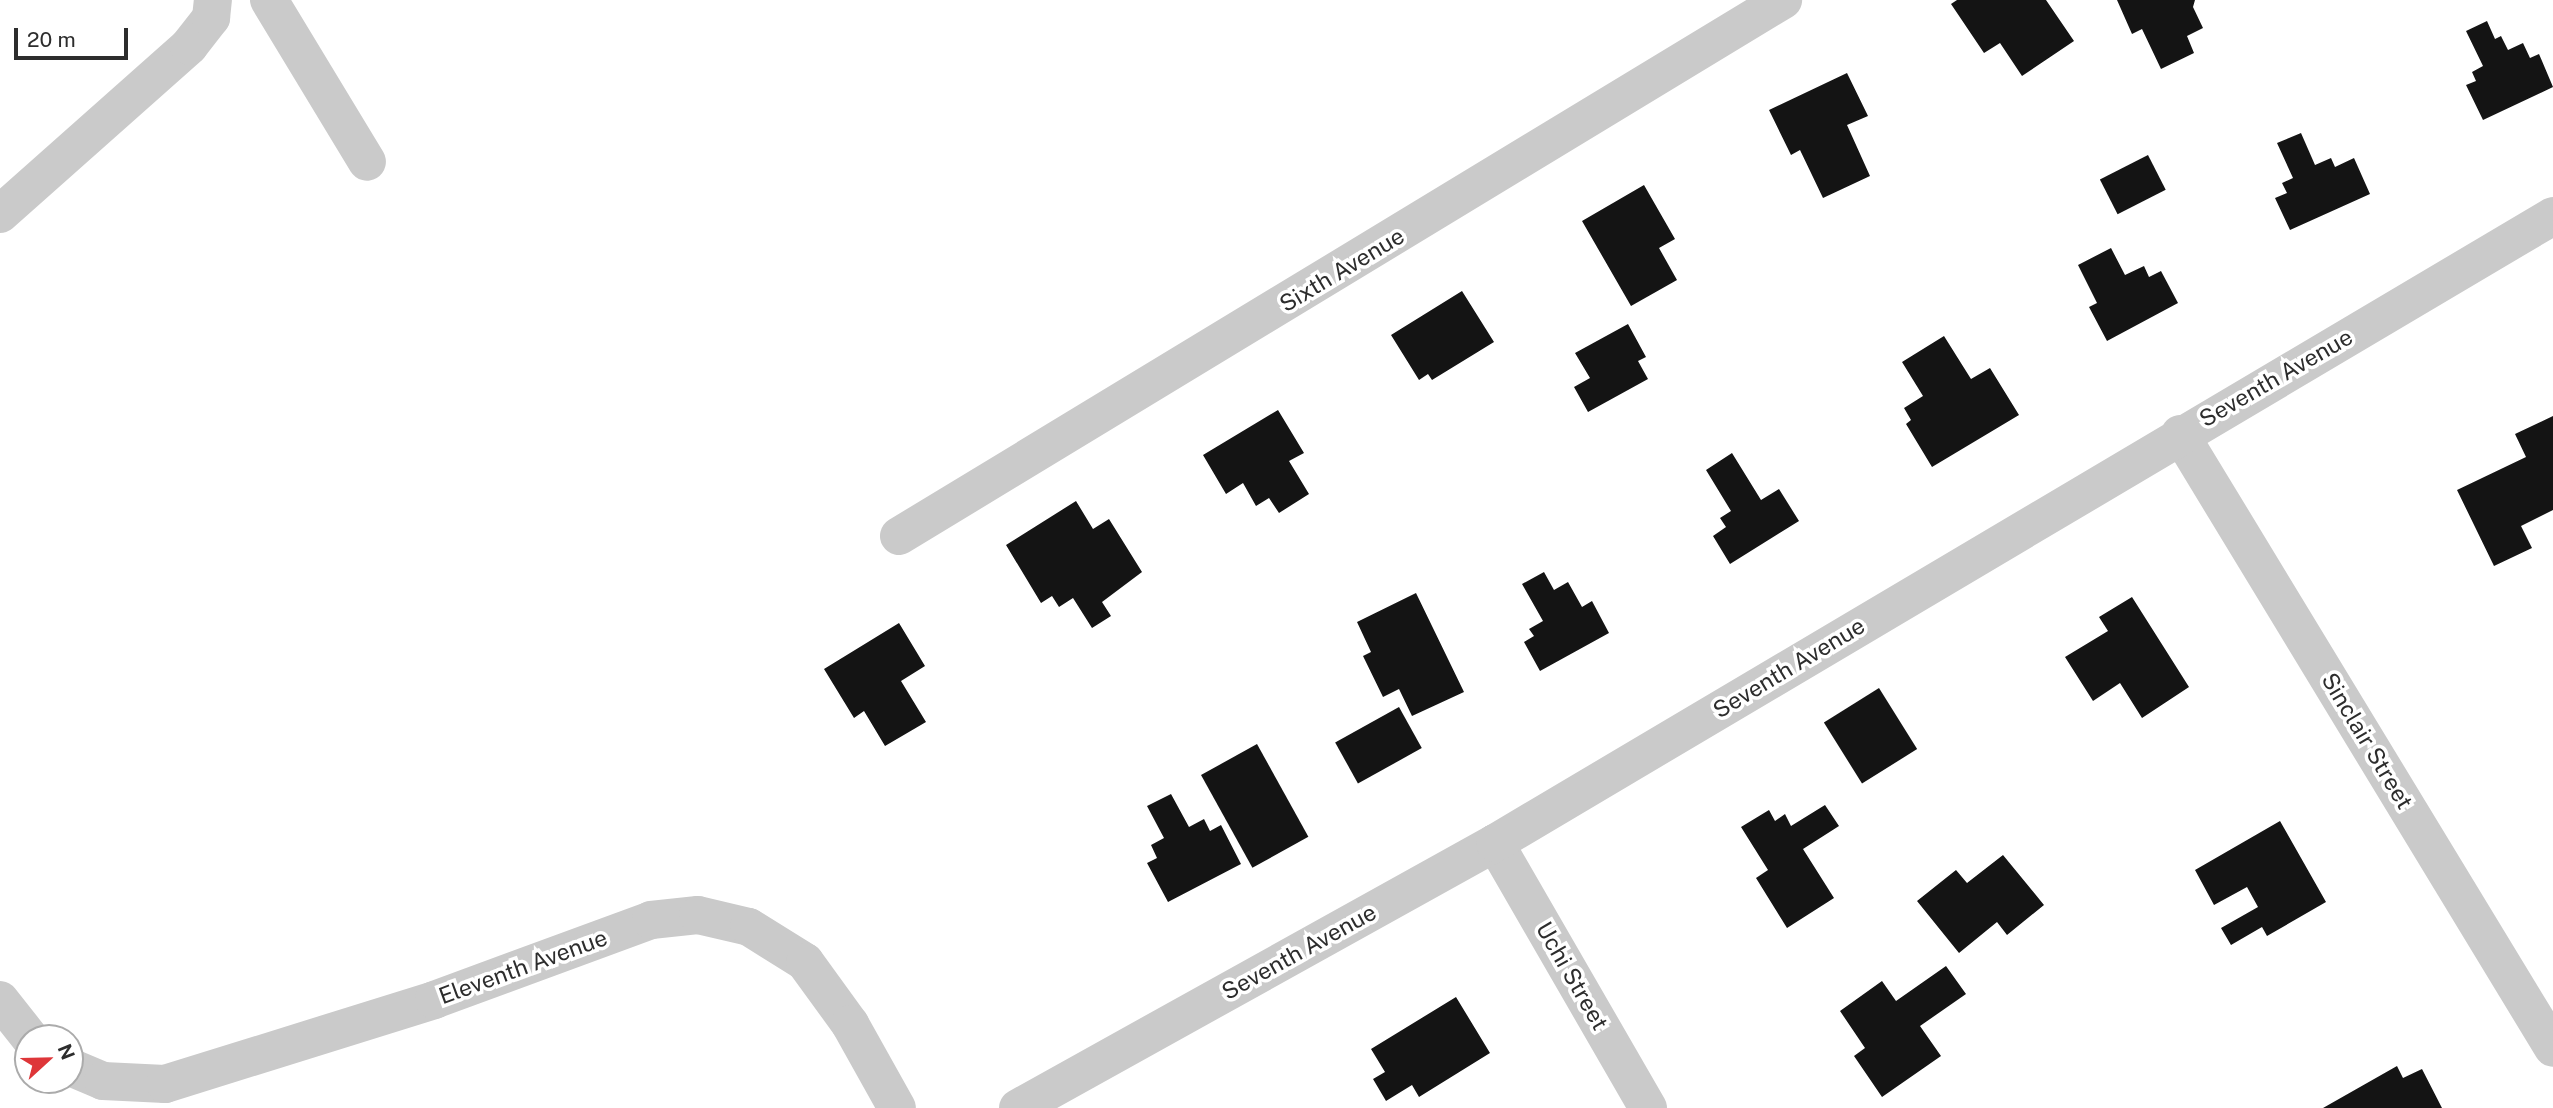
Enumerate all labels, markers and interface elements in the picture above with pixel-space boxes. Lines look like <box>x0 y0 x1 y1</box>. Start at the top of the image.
scale bar <box>18 14 131 58</box>
text: 20 m <box>27 27 76 52</box>
street label: Sixth Avenue <box>1275 222 1409 318</box>
street label: Seventh Avenue <box>2195 323 2357 433</box>
street label: Seventh Avenue <box>1708 612 1870 724</box>
street label: Sinclair Street <box>2315 668 2419 814</box>
street label: Seventh Avenue <box>1217 898 1381 1006</box>
street label: Uchi Street <box>1530 917 1614 1035</box>
street label: Eleventh Avenue <box>435 924 611 1010</box>
north arrow <box>14 1024 84 1094</box>
text: N <box>54 1041 80 1063</box>

